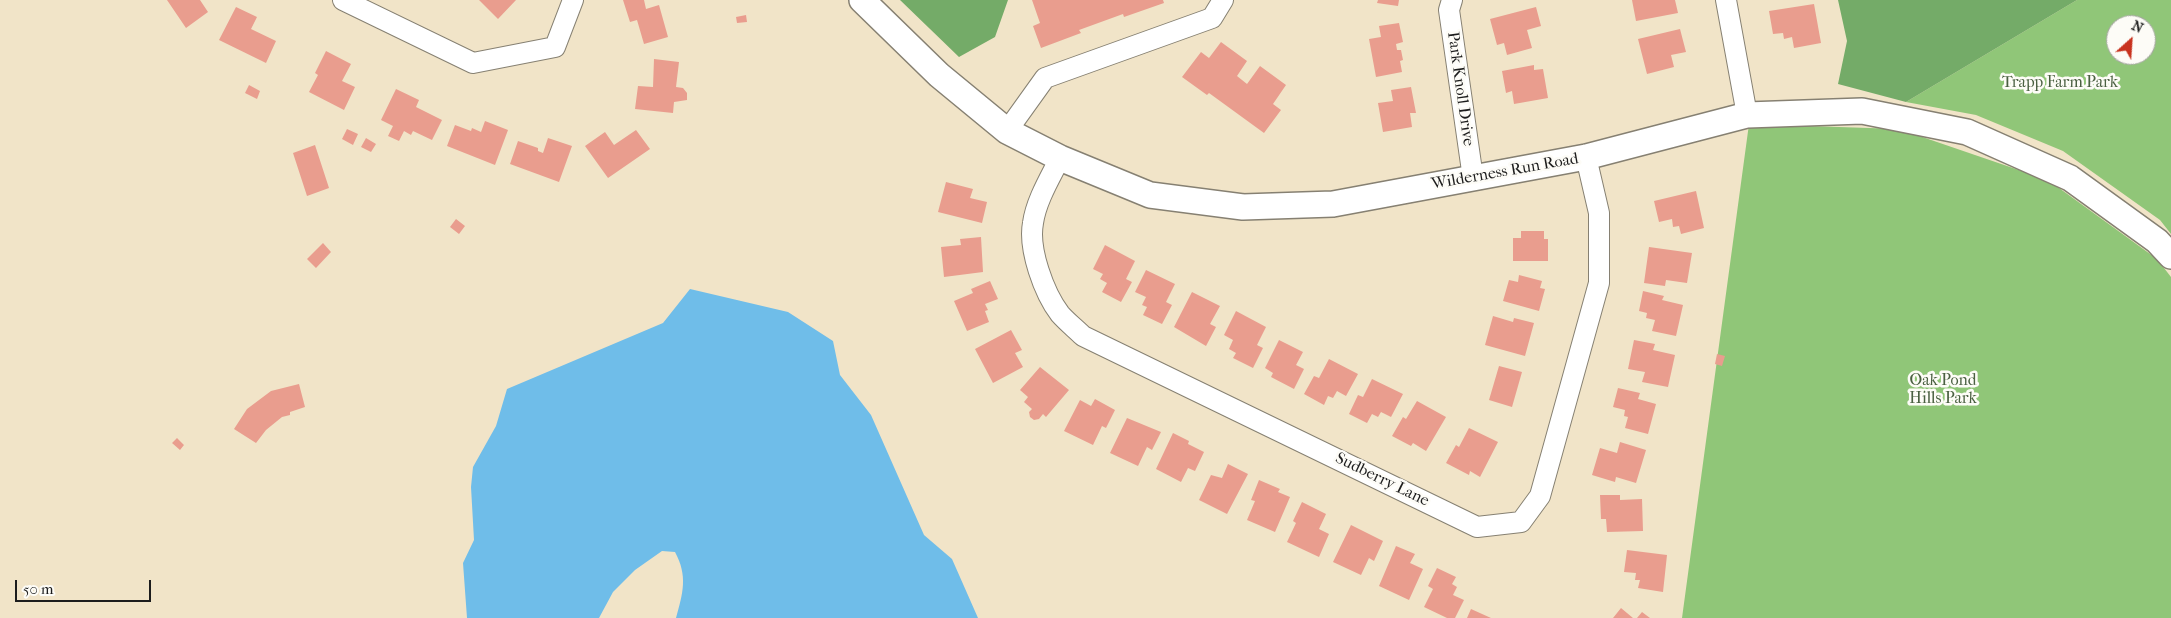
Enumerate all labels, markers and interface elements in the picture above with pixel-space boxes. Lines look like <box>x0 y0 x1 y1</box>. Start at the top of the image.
north arrow <box>2106 15 2156 65</box>
text: N <box>2129 17 2146 37</box>
street label: Park Knoll Drive <box>1442 31 1478 147</box>
park label: Trapp Farm Park <box>2002 73 2118 93</box>
street label: Wilderness Run Road <box>1430 150 1580 194</box>
park label: Oak Pond Hills Park <box>1909 371 1977 409</box>
street label: Sudberry Lane <box>1332 449 1432 511</box>
scale bar <box>18 570 154 602</box>
text: 50 m <box>23 580 53 598</box>

